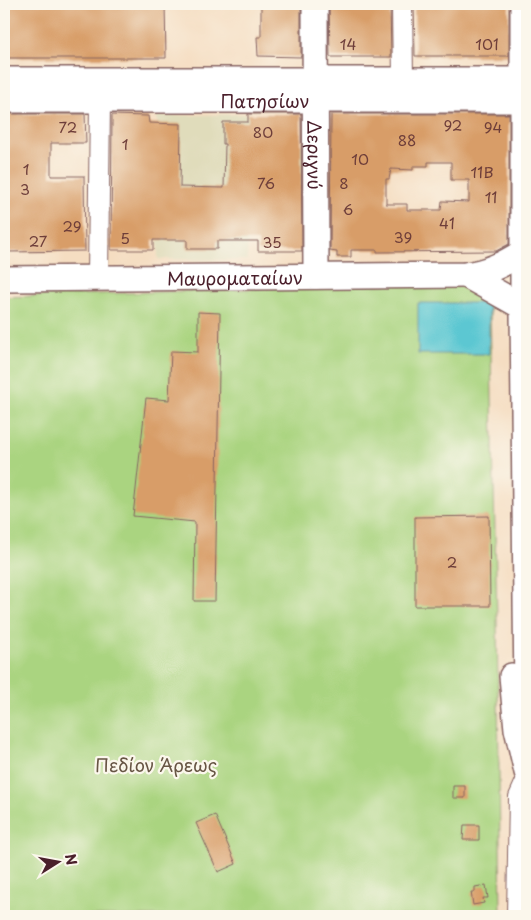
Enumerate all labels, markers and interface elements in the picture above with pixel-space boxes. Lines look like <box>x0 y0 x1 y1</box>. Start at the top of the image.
house number: 14 <box>340 32 356 55</box>
house number: 101 <box>475 32 499 55</box>
street label: Πατησίων <box>220 87 310 114</box>
house number: 92 <box>444 113 462 136</box>
house number: 72 <box>59 115 77 138</box>
house number: 94 <box>484 115 502 138</box>
house number: 80 <box>253 120 273 143</box>
street label: Δεριγνύ <box>302 120 329 190</box>
house number: 88 <box>398 128 416 151</box>
house number: 1 <box>122 132 128 155</box>
house number: 10 <box>351 147 369 170</box>
house number: 1 <box>23 157 29 180</box>
house number: 11Β <box>471 160 493 183</box>
house number: 76 <box>257 171 275 194</box>
house number: 8 <box>339 171 349 194</box>
house number: 3 <box>20 177 30 200</box>
house number: 11 <box>485 185 497 208</box>
house number: 6 <box>343 197 353 220</box>
house number: 41 <box>439 211 455 234</box>
house number: 29 <box>62 214 82 237</box>
house number: 39 <box>394 225 412 248</box>
house number: 5 <box>120 226 130 249</box>
house number: 27 <box>29 229 48 252</box>
house number: 35 <box>262 230 282 253</box>
street label: Μαυροματαίων <box>167 263 303 291</box>
house number: 2 <box>447 550 457 573</box>
park label: Πεδίον Άρεως <box>95 751 217 778</box>
north arrow <box>32 838 82 888</box>
text: N <box>60 852 83 867</box>

